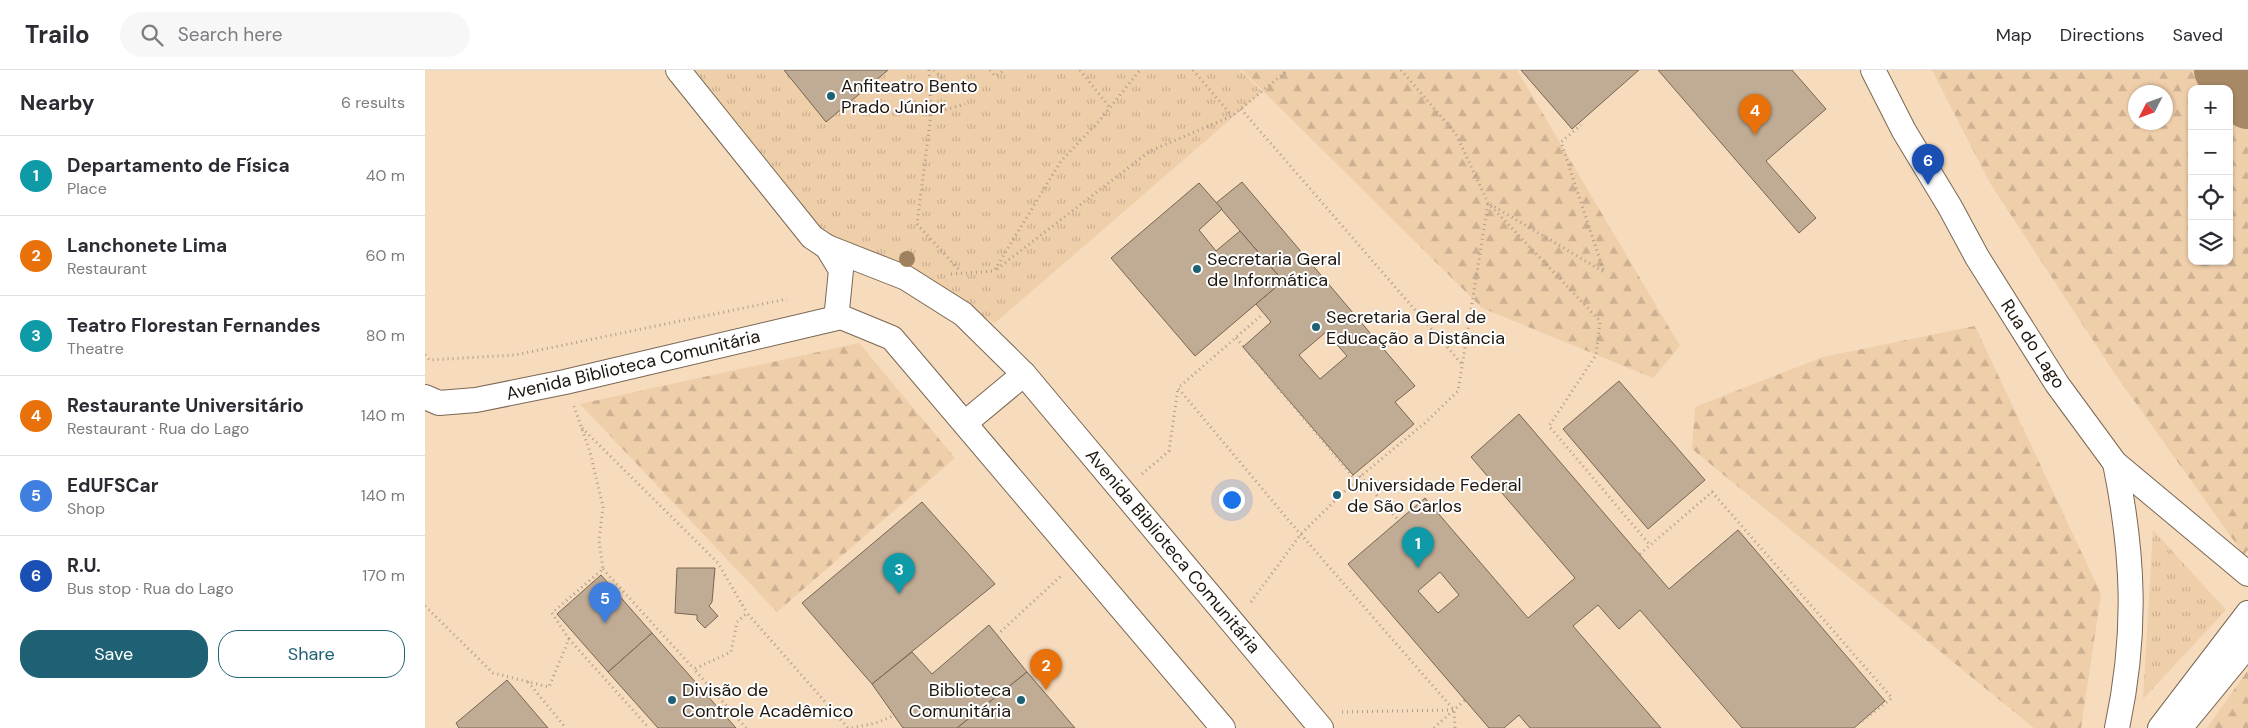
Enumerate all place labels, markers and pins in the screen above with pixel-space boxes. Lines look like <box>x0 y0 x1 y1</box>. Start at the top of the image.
place label: Anfiteatro Bento Prado Júnior <box>841 74 978 119</box>
marker: Anfiteatro Bento Prado Júnior <box>825 90 837 102</box>
pin: 4 <box>1739 94 1771 135</box>
pin: 6 <box>1912 144 1944 185</box>
place label: Secretaria Geral de Informática <box>1207 247 1341 292</box>
marker: Secretaria Geral de Informática <box>1191 263 1203 275</box>
place label: Secretaria Geral de Educação a Distância <box>1326 305 1505 350</box>
marker: Secretaria Geral de Educação a Distância <box>1310 321 1322 333</box>
place label: Universidade Federal de São Carlos <box>1347 473 1522 518</box>
marker: Universidade Federal de São Carlos <box>1331 489 1343 501</box>
pin: 1 <box>1402 527 1434 568</box>
pin: 3 <box>883 553 915 594</box>
pin: 5 <box>589 582 621 623</box>
pin: 2 <box>1030 649 1062 690</box>
place label: Divisão de Controle Acadêmico <box>682 678 853 723</box>
place label: Biblioteca Comunitária <box>909 678 1011 723</box>
marker: Divisão de Controle Acadêmico <box>666 694 678 706</box>
marker: Biblioteca Comunitária <box>1015 694 1027 706</box>

